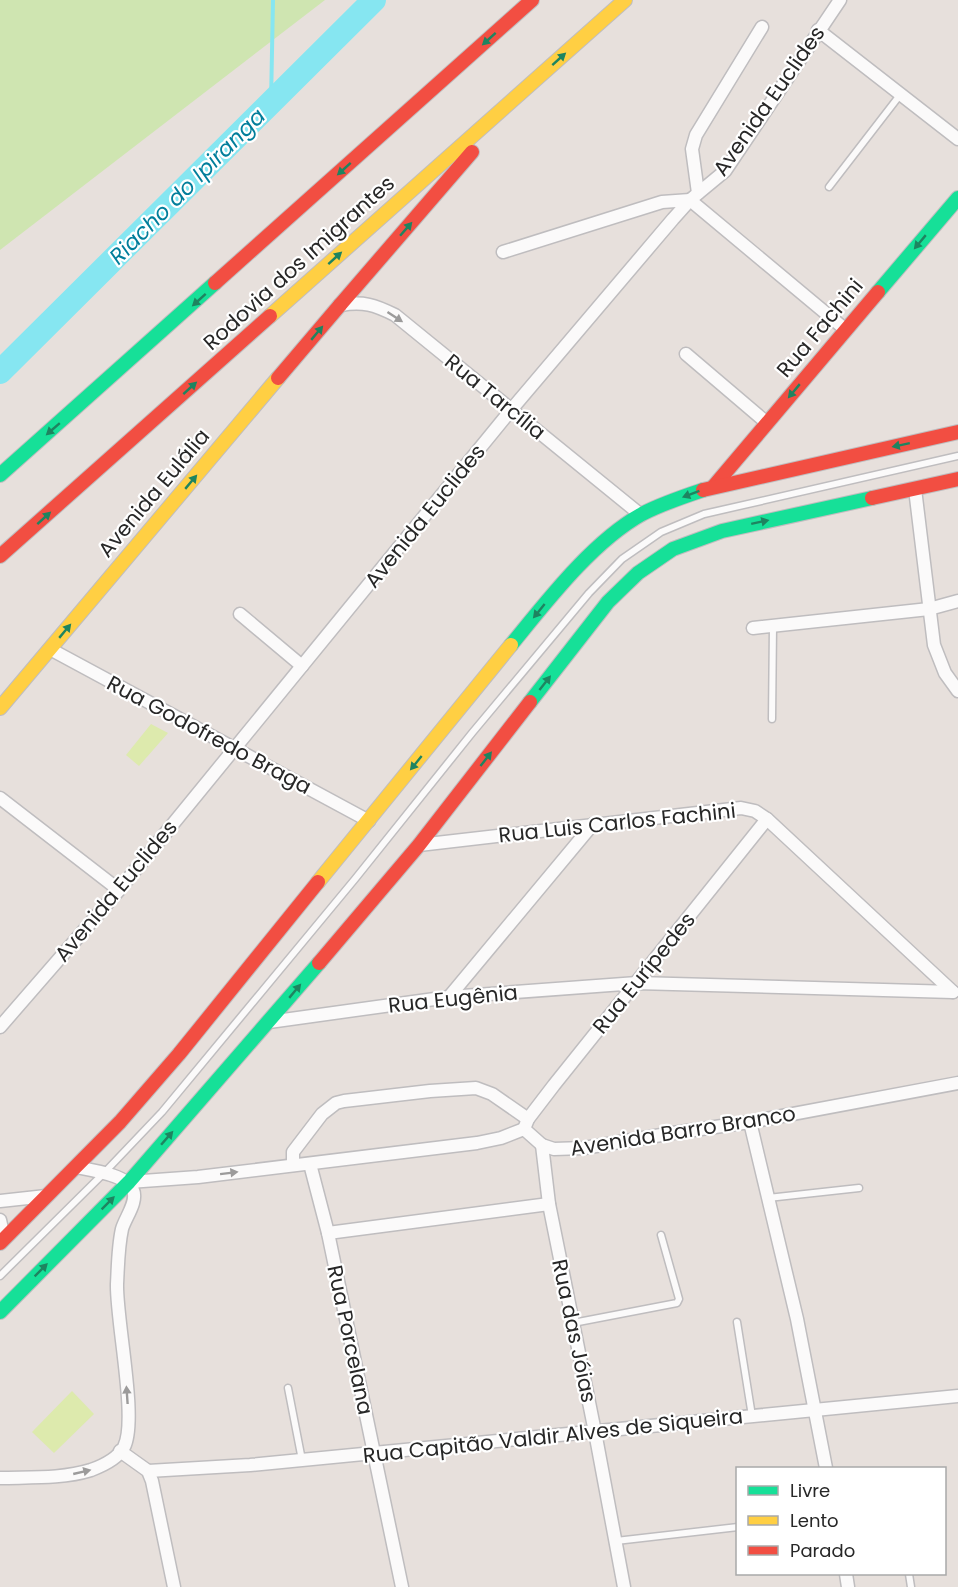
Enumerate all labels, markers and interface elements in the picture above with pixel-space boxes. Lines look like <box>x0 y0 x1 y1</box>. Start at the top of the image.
street label: Avenida Euclides <box>706 20 831 182</box>
one-way arrow <box>482 32 497 45</box>
one-way arrow <box>552 52 567 66</box>
water label: Riacho do Ipiranga <box>102 101 273 272</box>
one-way arrow <box>337 162 352 175</box>
street label: Rodovia dos Imigrantes <box>197 169 401 356</box>
one-way arrow <box>399 222 412 237</box>
one-way arrow <box>914 234 927 249</box>
one-way arrow <box>327 252 342 265</box>
street label: Rua Fachini <box>770 272 870 383</box>
one-way arrow <box>191 293 206 307</box>
one-way arrow <box>387 311 403 322</box>
one-way arrow <box>310 326 323 341</box>
street label: Rua Tarcília <box>439 347 552 446</box>
one-way arrow <box>182 381 197 395</box>
one-way arrow <box>788 383 801 398</box>
one-way arrow <box>45 422 60 436</box>
street label: Avenida Eulália <box>91 422 216 563</box>
street label: Avenida Euclides <box>358 438 492 594</box>
one-way arrow <box>892 440 910 450</box>
one-way arrow <box>184 475 197 490</box>
one-way arrow <box>681 489 699 499</box>
one-way arrow <box>36 512 51 525</box>
one-way arrow <box>751 517 770 527</box>
one-way arrow <box>532 603 545 619</box>
one-way arrow <box>58 624 71 639</box>
street label: Rua Godofredo Braga <box>102 668 317 801</box>
one-way arrow <box>538 676 550 691</box>
one-way arrow <box>479 752 491 767</box>
one-way arrow <box>410 755 422 770</box>
street label: Rua Luis Carlos Fachini <box>497 796 737 849</box>
street label: Avenida Euclides <box>48 814 184 968</box>
street label: Rua Eurípedes <box>586 906 702 1040</box>
street label: Rua Eugênia <box>387 977 519 1020</box>
one-way arrow <box>288 984 301 999</box>
street label: Avenida Barro Branco <box>568 1098 798 1163</box>
one-way arrow <box>160 1131 173 1146</box>
one-way arrow <box>219 1168 238 1178</box>
one-way arrow <box>100 1197 114 1211</box>
street label: Rua das Jóias <box>545 1257 604 1405</box>
street label: Rua Porcelana <box>320 1262 380 1417</box>
one-way arrow <box>34 1264 48 1278</box>
one-way arrow <box>122 1385 132 1404</box>
street label: Rua Capitão Valdir Alves de Siqueira <box>362 1401 744 1470</box>
one-way arrow <box>72 1466 91 1476</box>
legend <box>736 1467 946 1575</box>
text: Livre <box>790 1478 830 1503</box>
text: Lento <box>790 1508 839 1533</box>
text: Parado <box>790 1538 855 1563</box>

